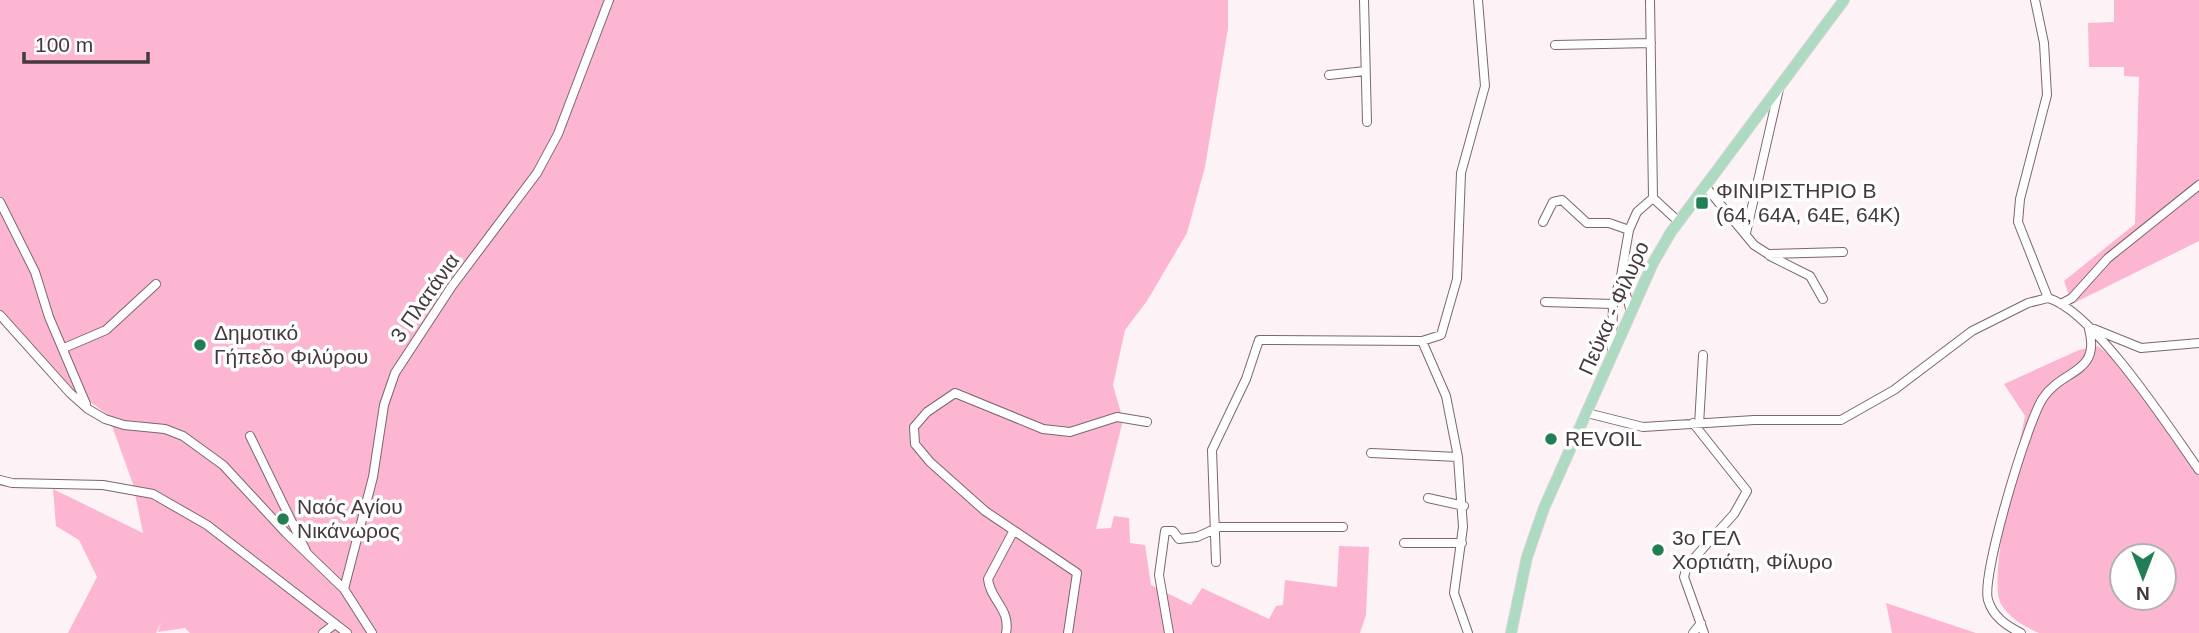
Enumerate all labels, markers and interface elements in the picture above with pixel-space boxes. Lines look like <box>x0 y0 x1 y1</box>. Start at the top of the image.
scale bar <box>24 21 149 65</box>
text: 100 m <box>35 33 93 56</box>
place label: ΦΙΝΙΡΙΣΤΗΡΙΟ B (64, 64Α, 64Ε, 64Κ) <box>1716 179 1900 226</box>
marker: ΦΙΝΙΡΙΣΤΗΡΙΟ B (64, 64Α, 64Ε, 64Κ) <box>1694 195 1710 211</box>
street label: Πεύκα - Φίλυρο <box>1574 238 1653 378</box>
street label: 3 Πλατάνια <box>386 249 463 346</box>
place label: Δημοτικό Γήπεδο Φιλύρου <box>214 321 368 368</box>
marker: Δημοτικό Γήπεδο Φιλύρου <box>192 337 208 353</box>
place label: REVOIL <box>1565 427 1642 450</box>
marker: REVOIL <box>1543 431 1559 447</box>
place label: Ναός Αγίου Νικάνωρος <box>297 495 403 542</box>
marker: Ναός Αγίου Νικάνωρος <box>275 511 291 527</box>
place label: 3ο ΓΕΛ Χορτιάτη, Φίλυρο <box>1672 526 1833 573</box>
marker: 3ο ΓΕΛ Χορτιάτη, Φίλυρο <box>1650 542 1666 558</box>
north arrow <box>2108 542 2178 612</box>
text: N <box>2136 583 2150 604</box>

